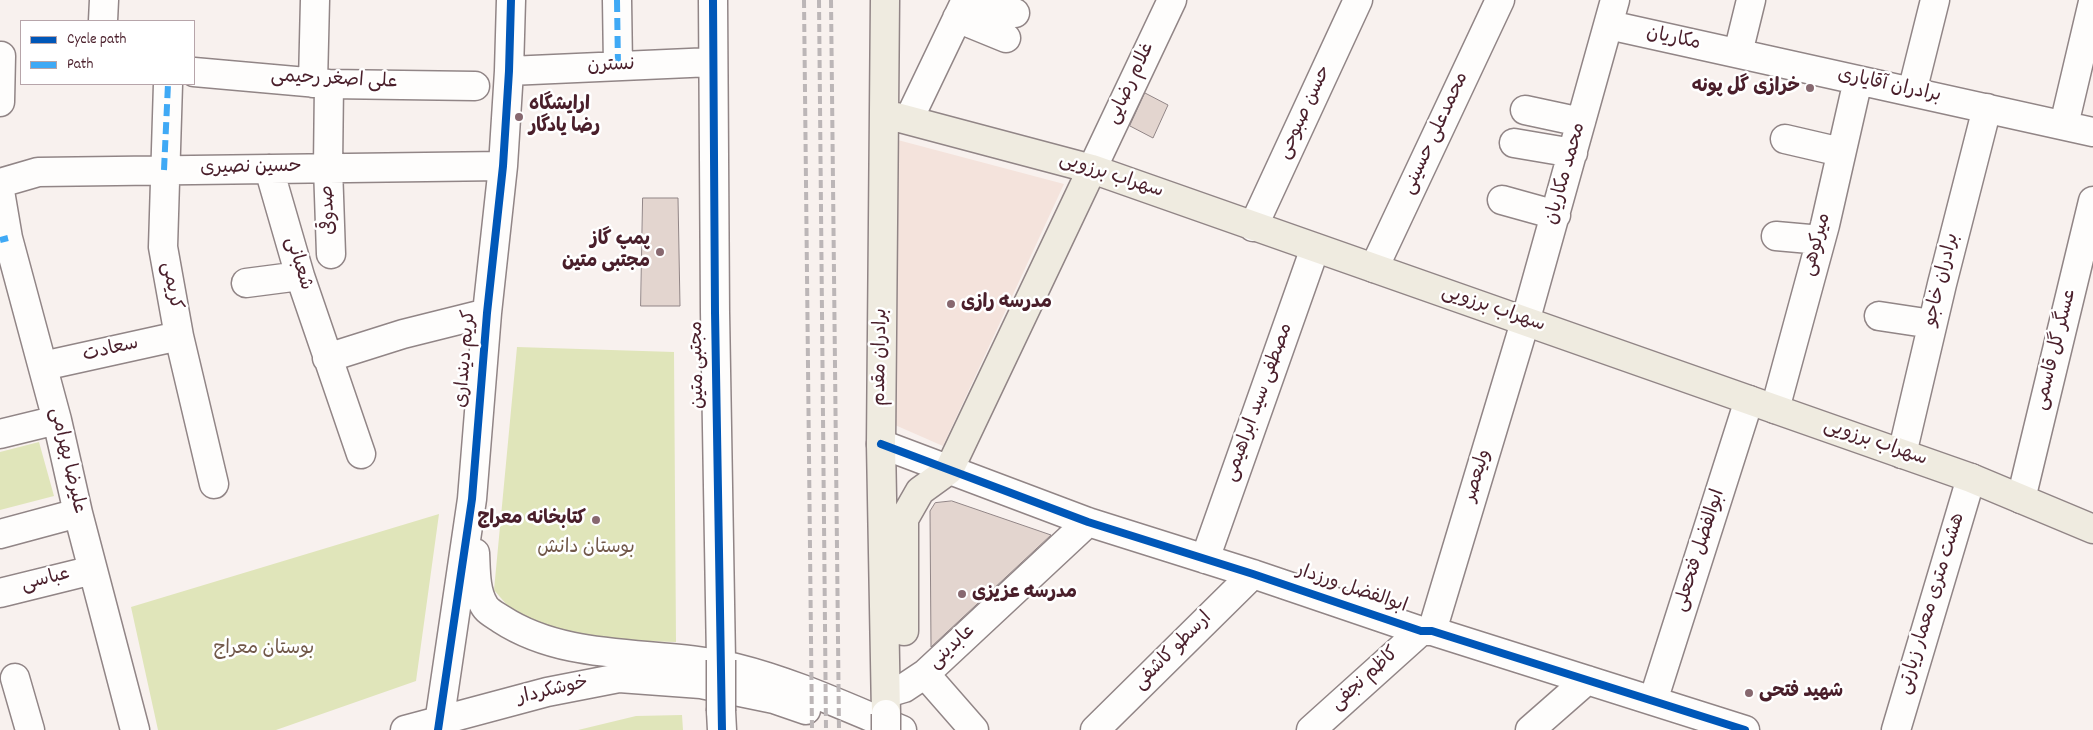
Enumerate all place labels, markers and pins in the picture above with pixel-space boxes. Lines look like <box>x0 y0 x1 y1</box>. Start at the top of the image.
place label: خرازی گل پونه <box>1691 77 1800 99</box>
marker: خرازی گل پونه <box>1804 82 1816 94</box>
place label: ارایشگاه رضا یادگار <box>529 95 600 139</box>
marker: ارایشگاه رضا یادگار <box>513 111 525 123</box>
place label: پمپ گاز مجتبی متین <box>562 230 650 274</box>
marker: پمپ گاز مجتبی متین <box>654 246 666 258</box>
place label: مدرسه رازی <box>961 293 1052 315</box>
marker: مدرسه رازی <box>945 298 957 310</box>
place label: کتابخانه معراج <box>477 509 586 531</box>
marker: کتابخانه معراج <box>590 514 602 526</box>
place label: مدرسه عزیزی <box>972 583 1077 605</box>
marker: مدرسه عزیزی <box>956 588 968 600</box>
place label: شهید فتحی <box>1759 682 1843 704</box>
marker: شهید فتحی <box>1743 687 1755 699</box>

